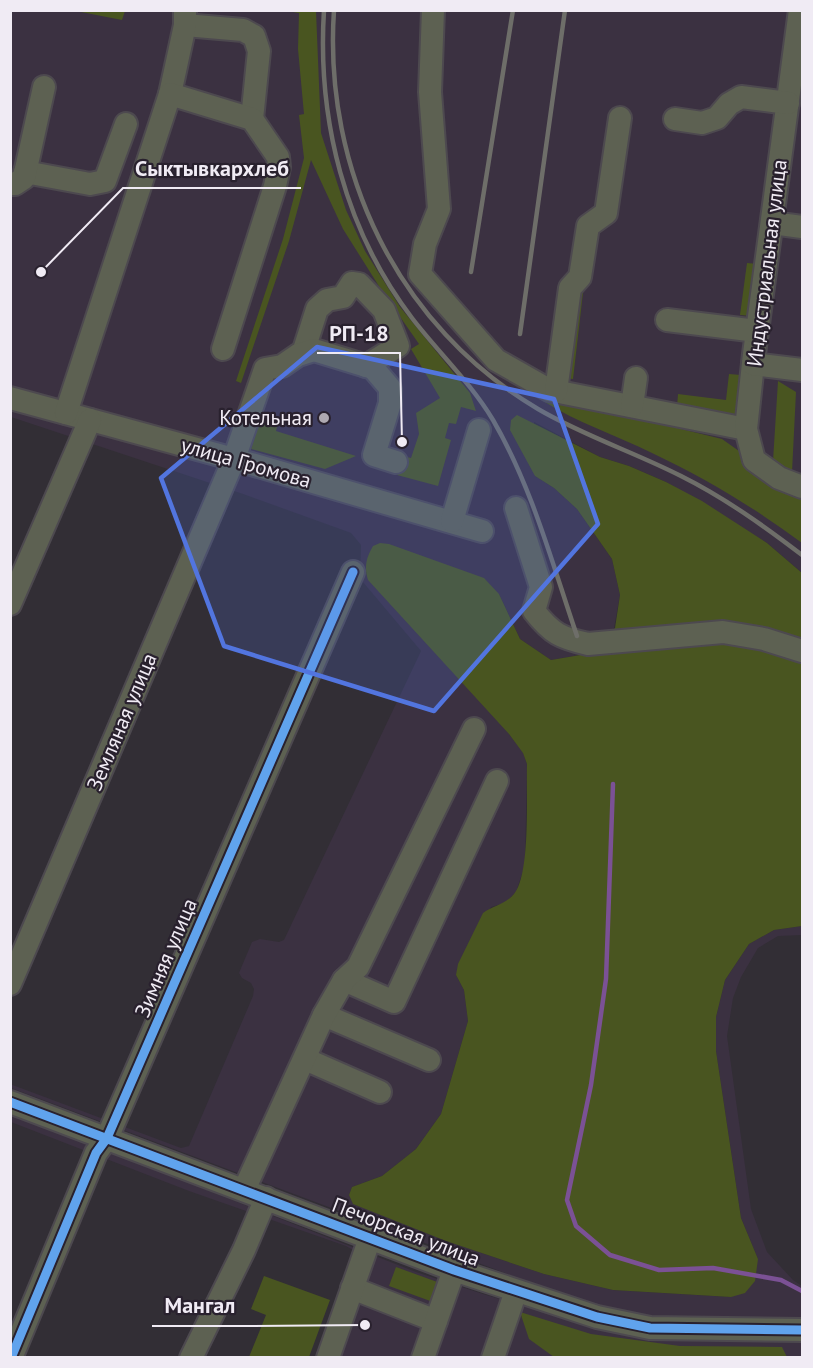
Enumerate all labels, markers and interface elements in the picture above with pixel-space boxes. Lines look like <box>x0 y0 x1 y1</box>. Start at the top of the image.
callout: Сыктывкархлеб <box>123 148 301 188</box>
text: Сыктывкархлеб <box>135 154 289 182</box>
street label: Индустриальная улица <box>740 158 793 368</box>
callout: РП-18 <box>317 313 400 353</box>
text: РП-18 <box>329 319 389 347</box>
place label: Котельная <box>219 404 312 431</box>
marker: Котельная <box>317 411 331 425</box>
street label: улица Громова <box>178 431 314 494</box>
street label: Земляная улица <box>80 649 163 795</box>
street label: Зимняя улица <box>128 894 203 1021</box>
street label: Печорская улица <box>328 1191 484 1272</box>
callout: Мангал <box>152 1286 247 1326</box>
text: Мангал <box>165 1291 235 1319</box>

